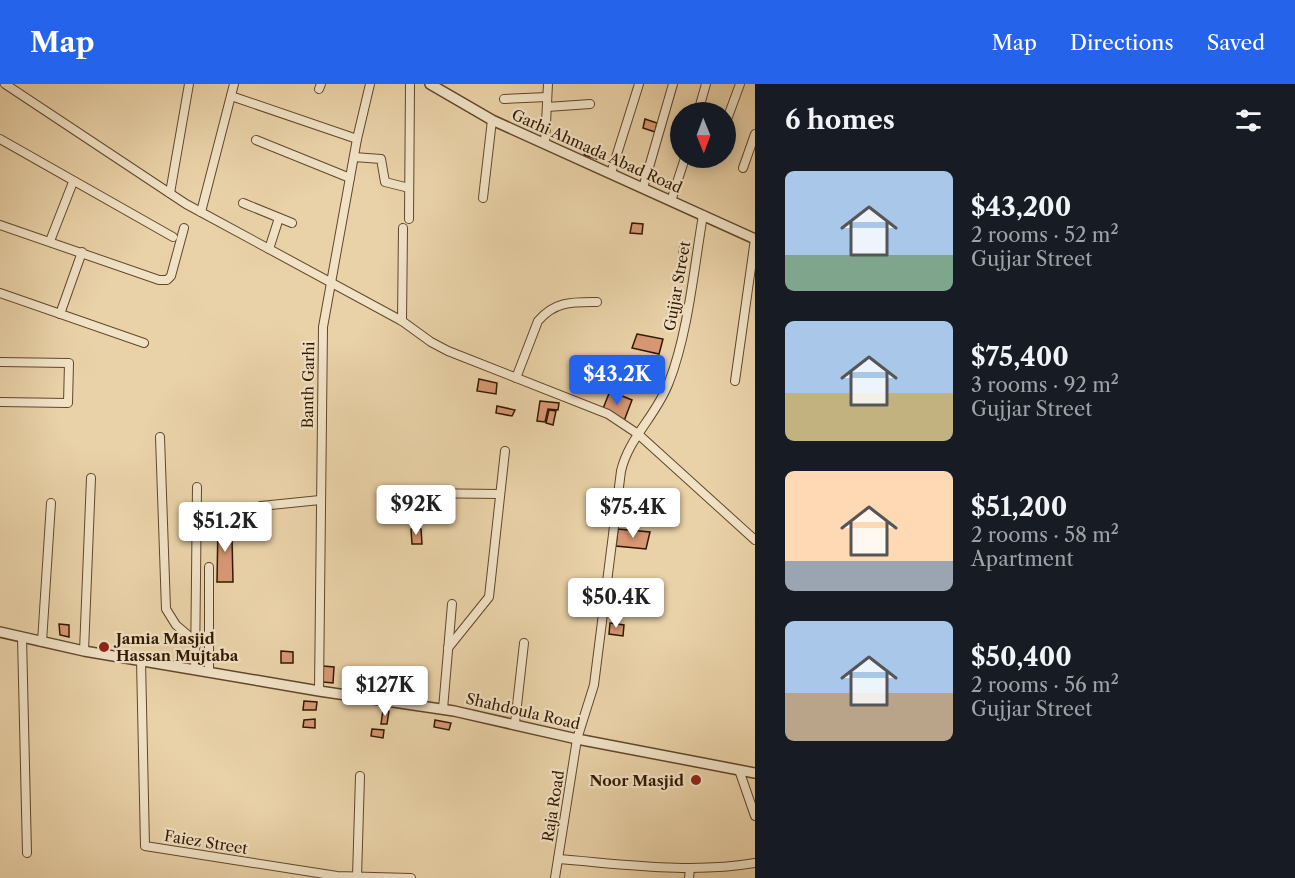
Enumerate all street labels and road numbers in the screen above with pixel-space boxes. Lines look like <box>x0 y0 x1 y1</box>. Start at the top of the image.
street label: Garhi Ahmada Abad Road <box>509 105 685 197</box>
street label: Gujjar Street <box>660 239 694 332</box>
street label: Banth Garhi <box>298 341 318 429</box>
street label: Shahdoula Road <box>464 689 582 733</box>
street label: Raja Road <box>538 769 568 843</box>
street label: Faiez Street <box>163 826 250 858</box>

